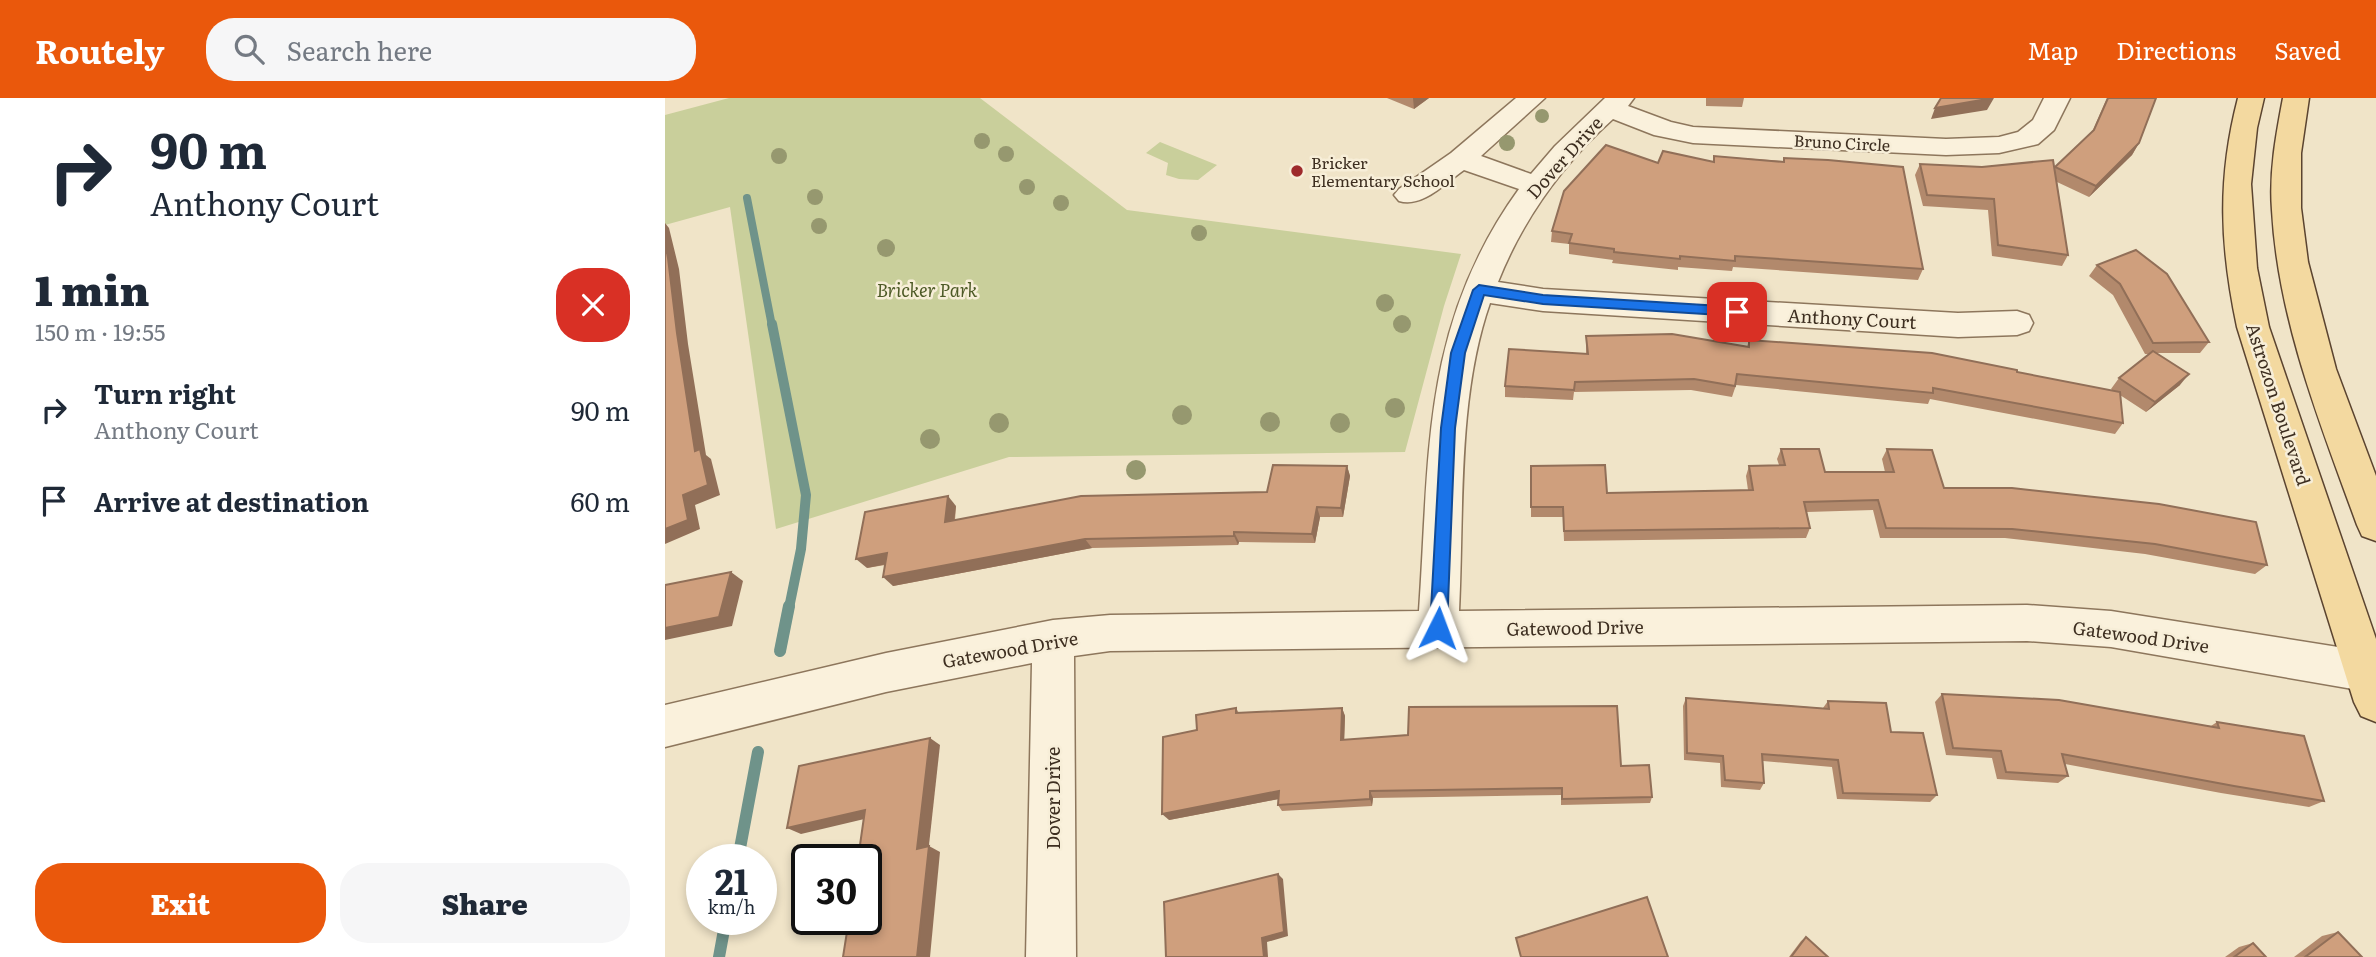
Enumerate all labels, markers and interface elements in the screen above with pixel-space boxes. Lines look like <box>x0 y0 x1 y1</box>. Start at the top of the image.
search box <box>206 18 696 81</box>
text: Routely <box>35 25 164 74</box>
icon: search <box>230 30 268 68</box>
text: Search here <box>286 30 432 69</box>
text: Map <box>2027 32 2078 67</box>
text: Directions <box>2116 32 2236 67</box>
text: Saved <box>2274 32 2341 67</box>
street label: Dover Drive <box>1520 110 1608 204</box>
text: 90 m <box>150 111 267 184</box>
icon: right <box>35 126 126 217</box>
street label: Bruno Circle <box>1793 127 1891 157</box>
place label: Bricker Elementary School <box>1311 150 1455 192</box>
marker: Bricker Elementary School <box>1289 163 1305 179</box>
text: Anthony Court <box>150 178 379 226</box>
text: 1 min <box>35 257 150 319</box>
button: close <box>556 268 630 342</box>
park label: Bricker Park <box>876 276 978 303</box>
pin <box>1707 282 1767 342</box>
icon: arrive <box>1718 293 1756 331</box>
street label: Anthony Court <box>1787 301 1918 335</box>
text: 150 m · 19:55 <box>35 314 166 348</box>
street label: Astrozon Boulevard <box>2240 319 2318 489</box>
text: Turn right <box>94 373 236 412</box>
text: 90 m <box>571 390 630 429</box>
icon: right <box>35 391 73 429</box>
text: Anthony Court <box>94 412 259 446</box>
text: Arrive at destination <box>94 481 369 520</box>
text: 60 m <box>571 481 630 520</box>
icon: arrive <box>35 482 73 520</box>
position arrow <box>1401 591 1475 665</box>
street label: Gatewood Drive <box>1506 612 1644 642</box>
street label: Gatewood Drive <box>2071 613 2211 659</box>
street label: Gatewood Drive <box>940 624 1080 674</box>
street label: Dover Drive <box>1039 747 1066 849</box>
speed limit sign: 30 <box>791 844 882 935</box>
text: 21 <box>715 854 748 906</box>
button: Exit <box>35 863 326 943</box>
button: Share <box>340 863 630 943</box>
text: km/h <box>708 893 755 920</box>

